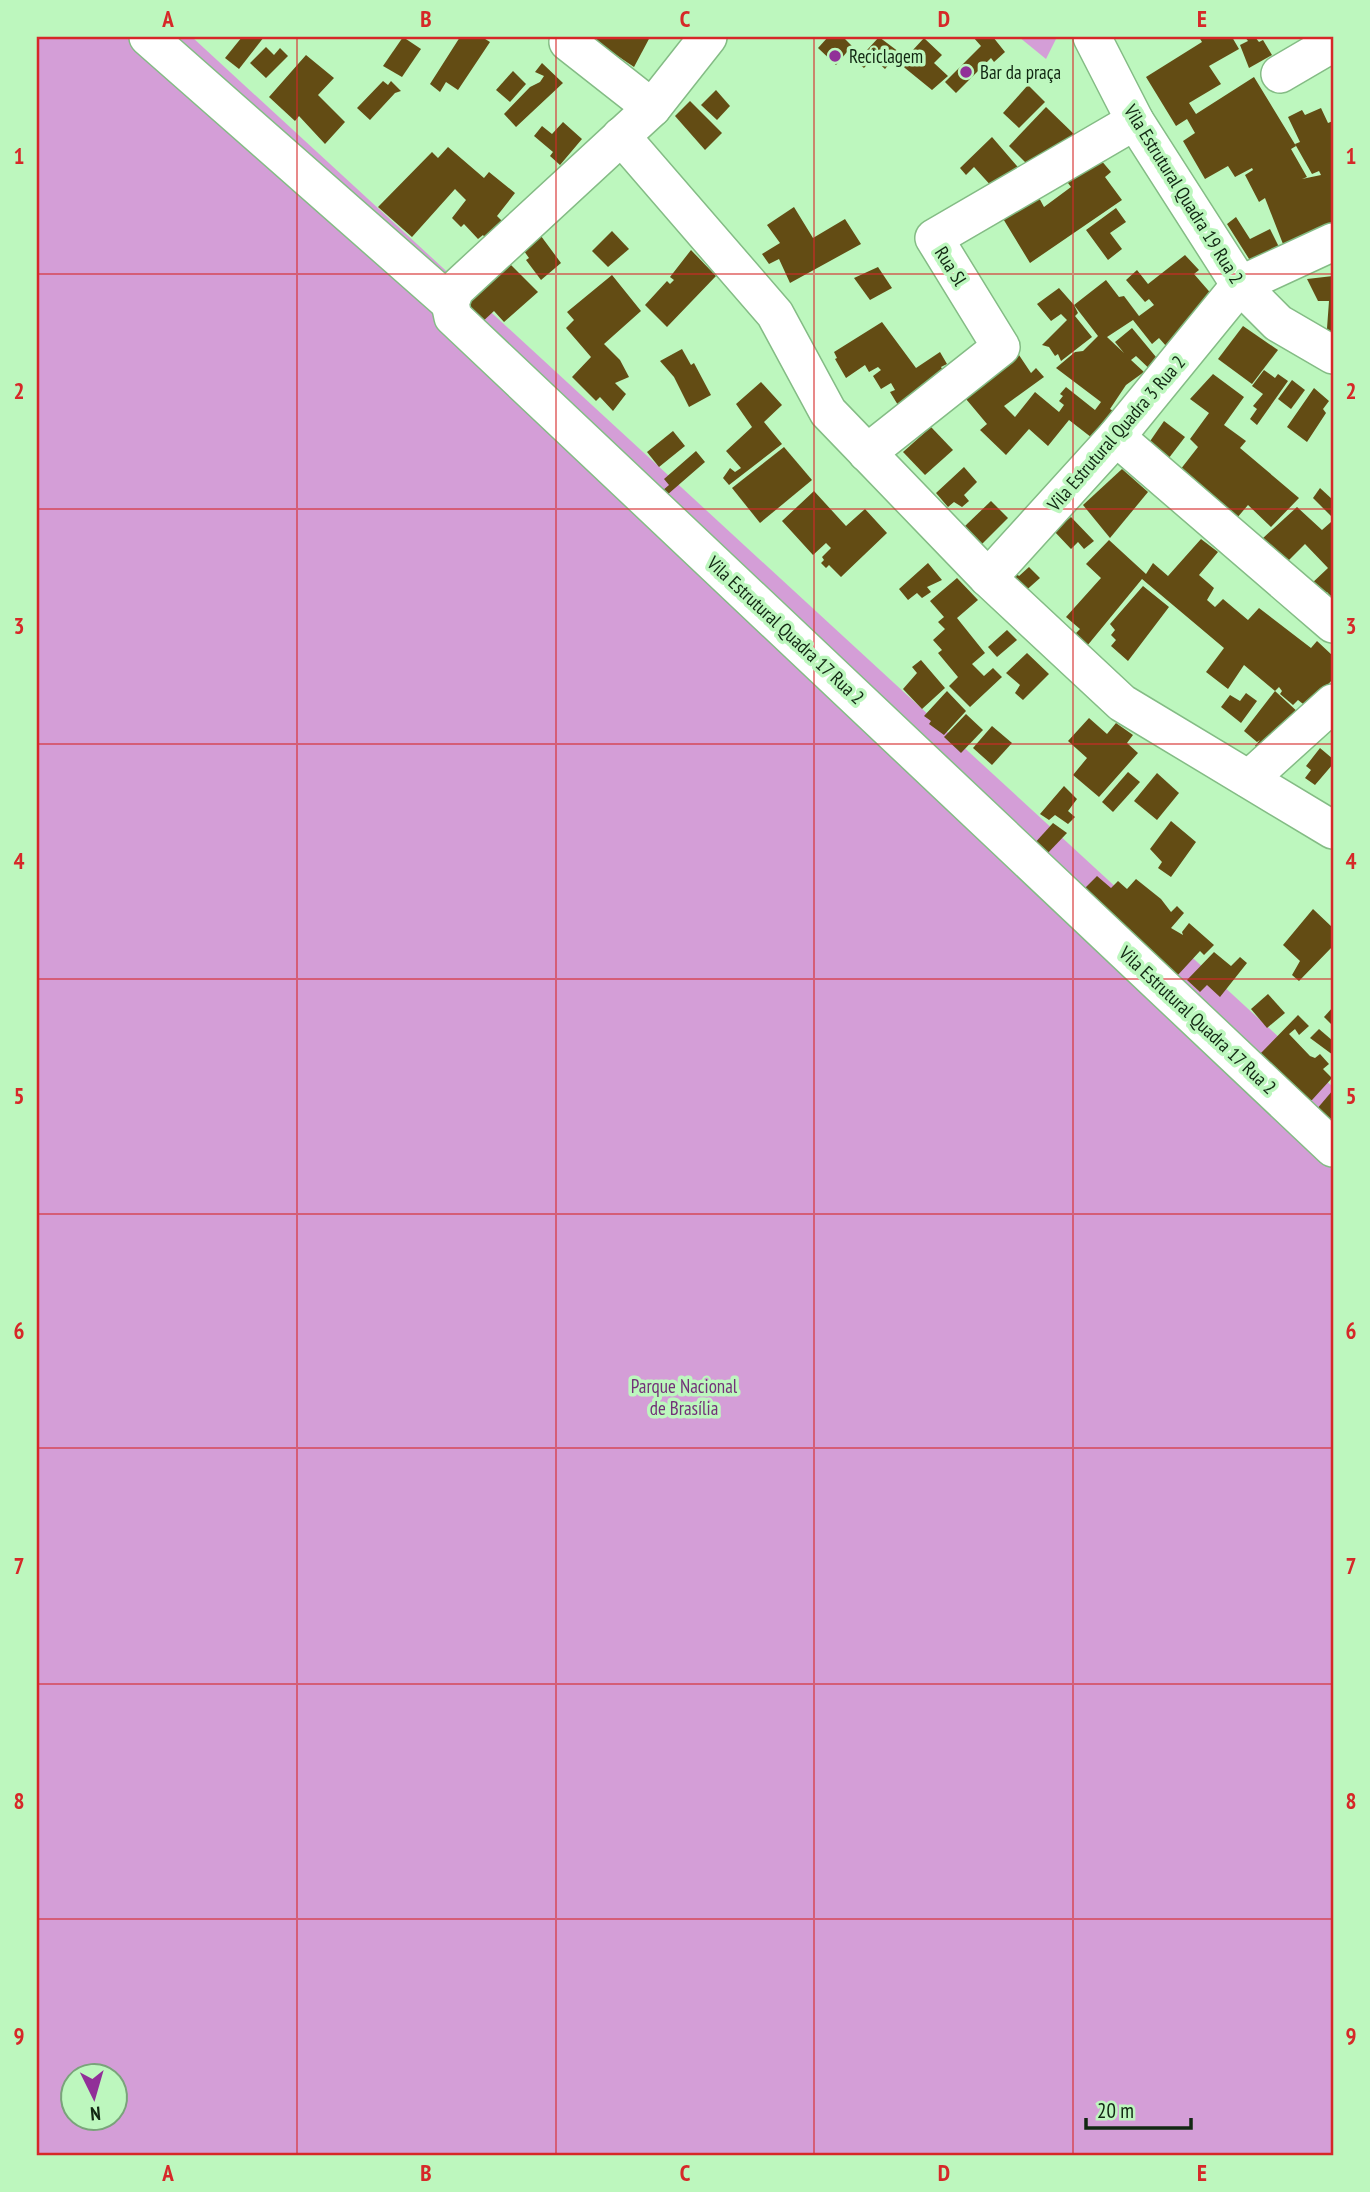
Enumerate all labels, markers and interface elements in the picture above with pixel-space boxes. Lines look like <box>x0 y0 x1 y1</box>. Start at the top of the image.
text: A <box>161 4 174 33</box>
text: B <box>420 4 432 33</box>
text: C <box>680 4 691 33</box>
text: D <box>938 4 950 33</box>
text: E <box>1197 4 1207 33</box>
place label: Reciclagem <box>849 44 923 68</box>
marker: Reciclagem <box>827 48 843 64</box>
place label: Bar da praça <box>980 60 1061 84</box>
marker: Bar da praça <box>958 64 974 80</box>
street label: Vila Estrutural Quadra 19 Rua 2 <box>1118 99 1249 288</box>
text: 1 <box>14 141 25 170</box>
text: 1 <box>1346 141 1357 170</box>
street label: Rua Sl <box>930 242 972 290</box>
street label: Vila Estrutural Quadra 3 Rua 2 <box>1041 350 1190 517</box>
text: 2 <box>14 376 25 405</box>
text: 2 <box>1346 376 1357 405</box>
street label: Vila Estrutural Quadra 17 Rua 2 <box>702 550 870 709</box>
text: 3 <box>14 611 25 640</box>
text: 3 <box>1346 611 1357 640</box>
text: 4 <box>14 846 25 875</box>
text: 4 <box>1346 846 1357 875</box>
street label: Vila Estrutural Quadra 17 Rua 2 <box>1114 940 1282 1099</box>
text: 5 <box>14 1081 25 1110</box>
text: 5 <box>1346 1081 1357 1110</box>
text: 6 <box>14 1316 25 1345</box>
text: 6 <box>1346 1316 1357 1345</box>
park label: Parque Nacional de Brasília <box>631 1374 738 1420</box>
text: 7 <box>14 1551 25 1580</box>
text: 7 <box>1346 1551 1357 1580</box>
text: 8 <box>14 1786 25 1815</box>
text: 8 <box>1346 1786 1357 1815</box>
text: 9 <box>14 2021 25 2050</box>
text: 9 <box>1346 2021 1357 2050</box>
north arrow <box>60 2062 130 2132</box>
scale bar <box>1086 2087 1192 2131</box>
text: 20 m <box>1097 2097 1134 2124</box>
text: N <box>89 2102 102 2126</box>
text: A <box>161 2158 174 2187</box>
text: B <box>420 2158 432 2187</box>
text: C <box>680 2158 691 2187</box>
text: D <box>938 2158 950 2187</box>
text: E <box>1197 2158 1207 2187</box>

